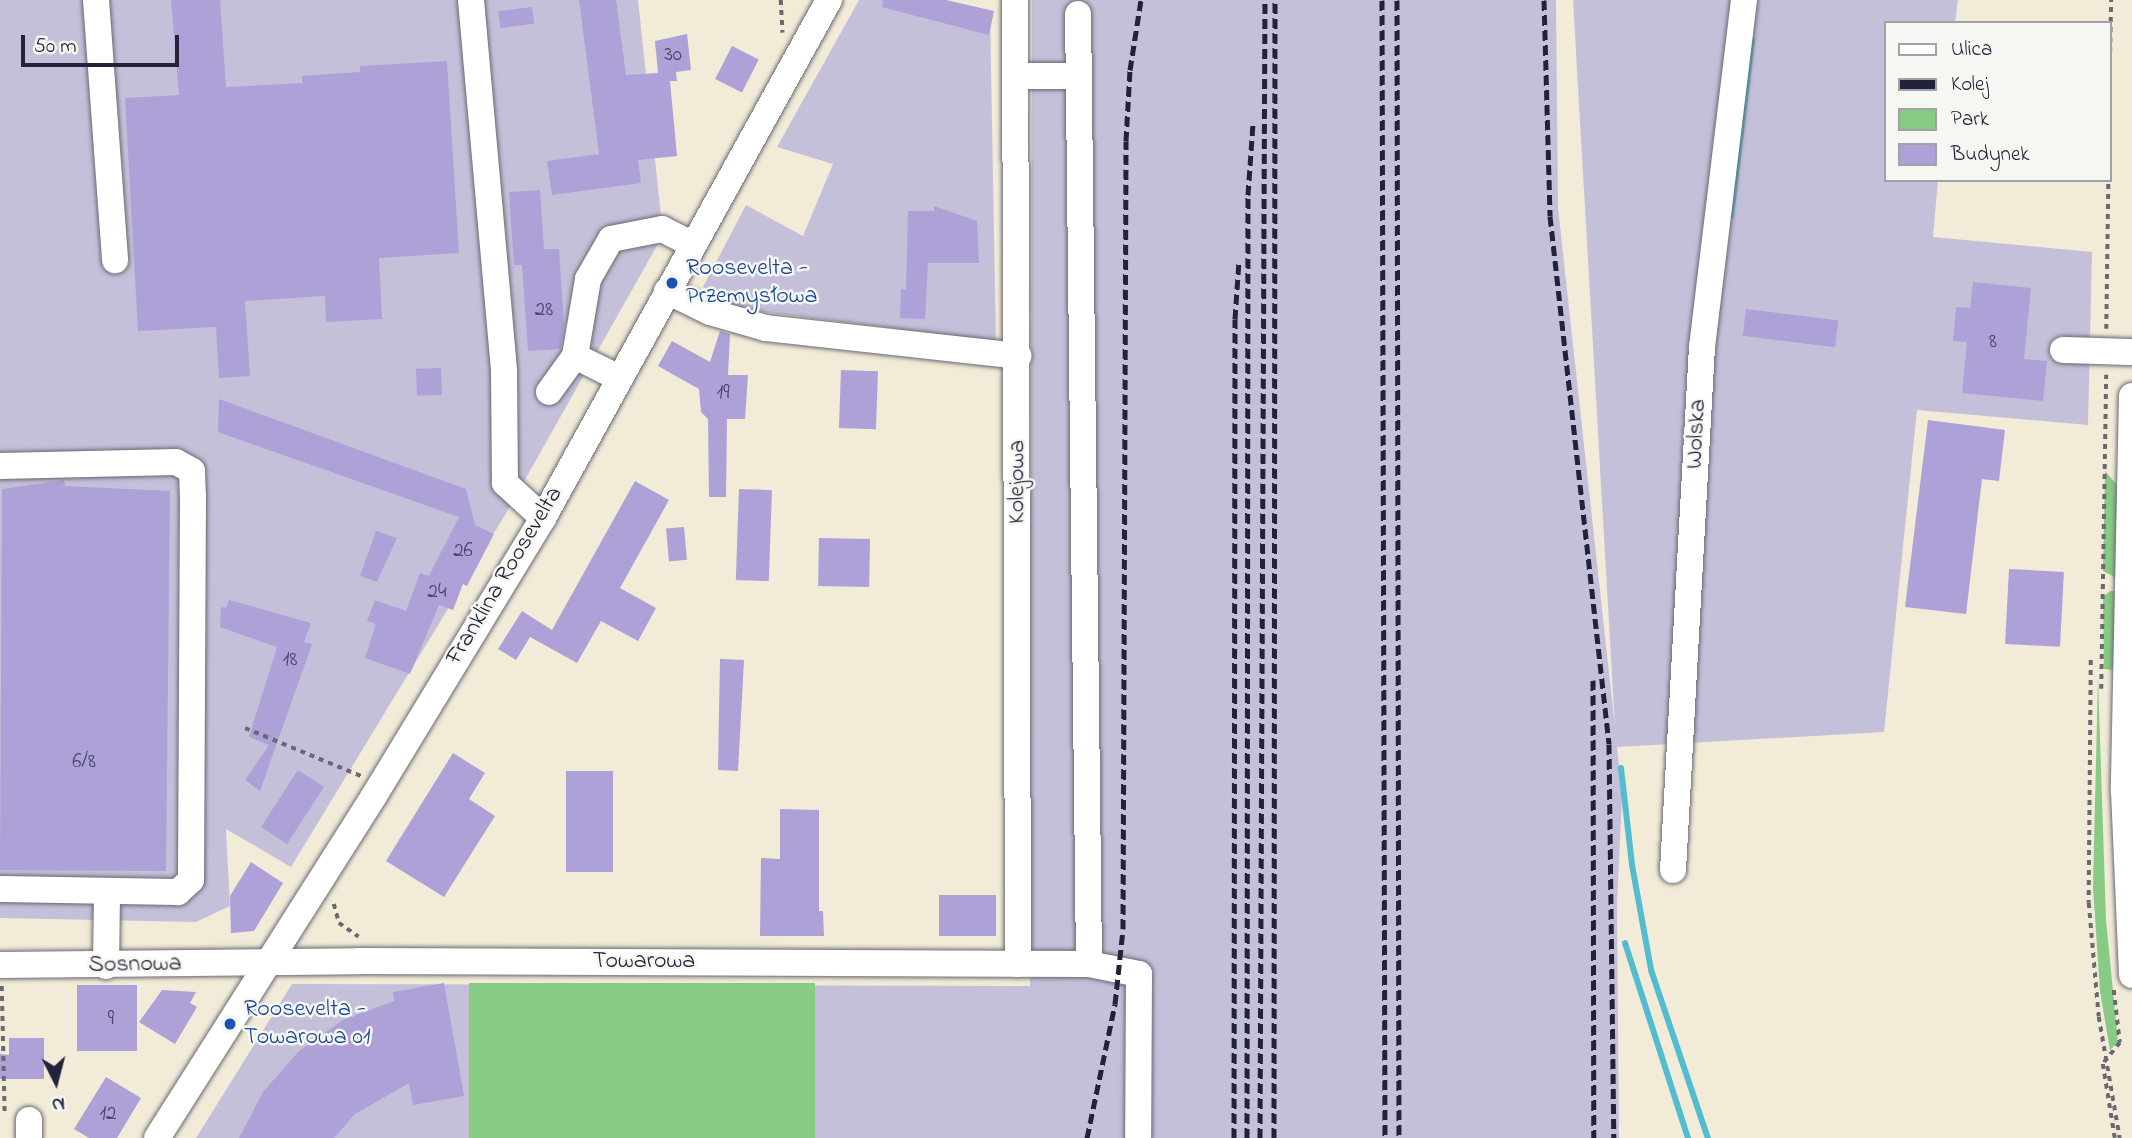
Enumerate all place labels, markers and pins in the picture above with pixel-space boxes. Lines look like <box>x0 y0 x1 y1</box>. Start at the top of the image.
place label: Roosevelta - Przemysłowa <box>686 255 818 311</box>
marker: Roosevelta - Przemysłowa <box>664 275 680 291</box>
place label: Roosevelta - Towarowa 01 <box>244 996 371 1052</box>
marker: Roosevelta - Towarowa 01 <box>222 1016 238 1032</box>

